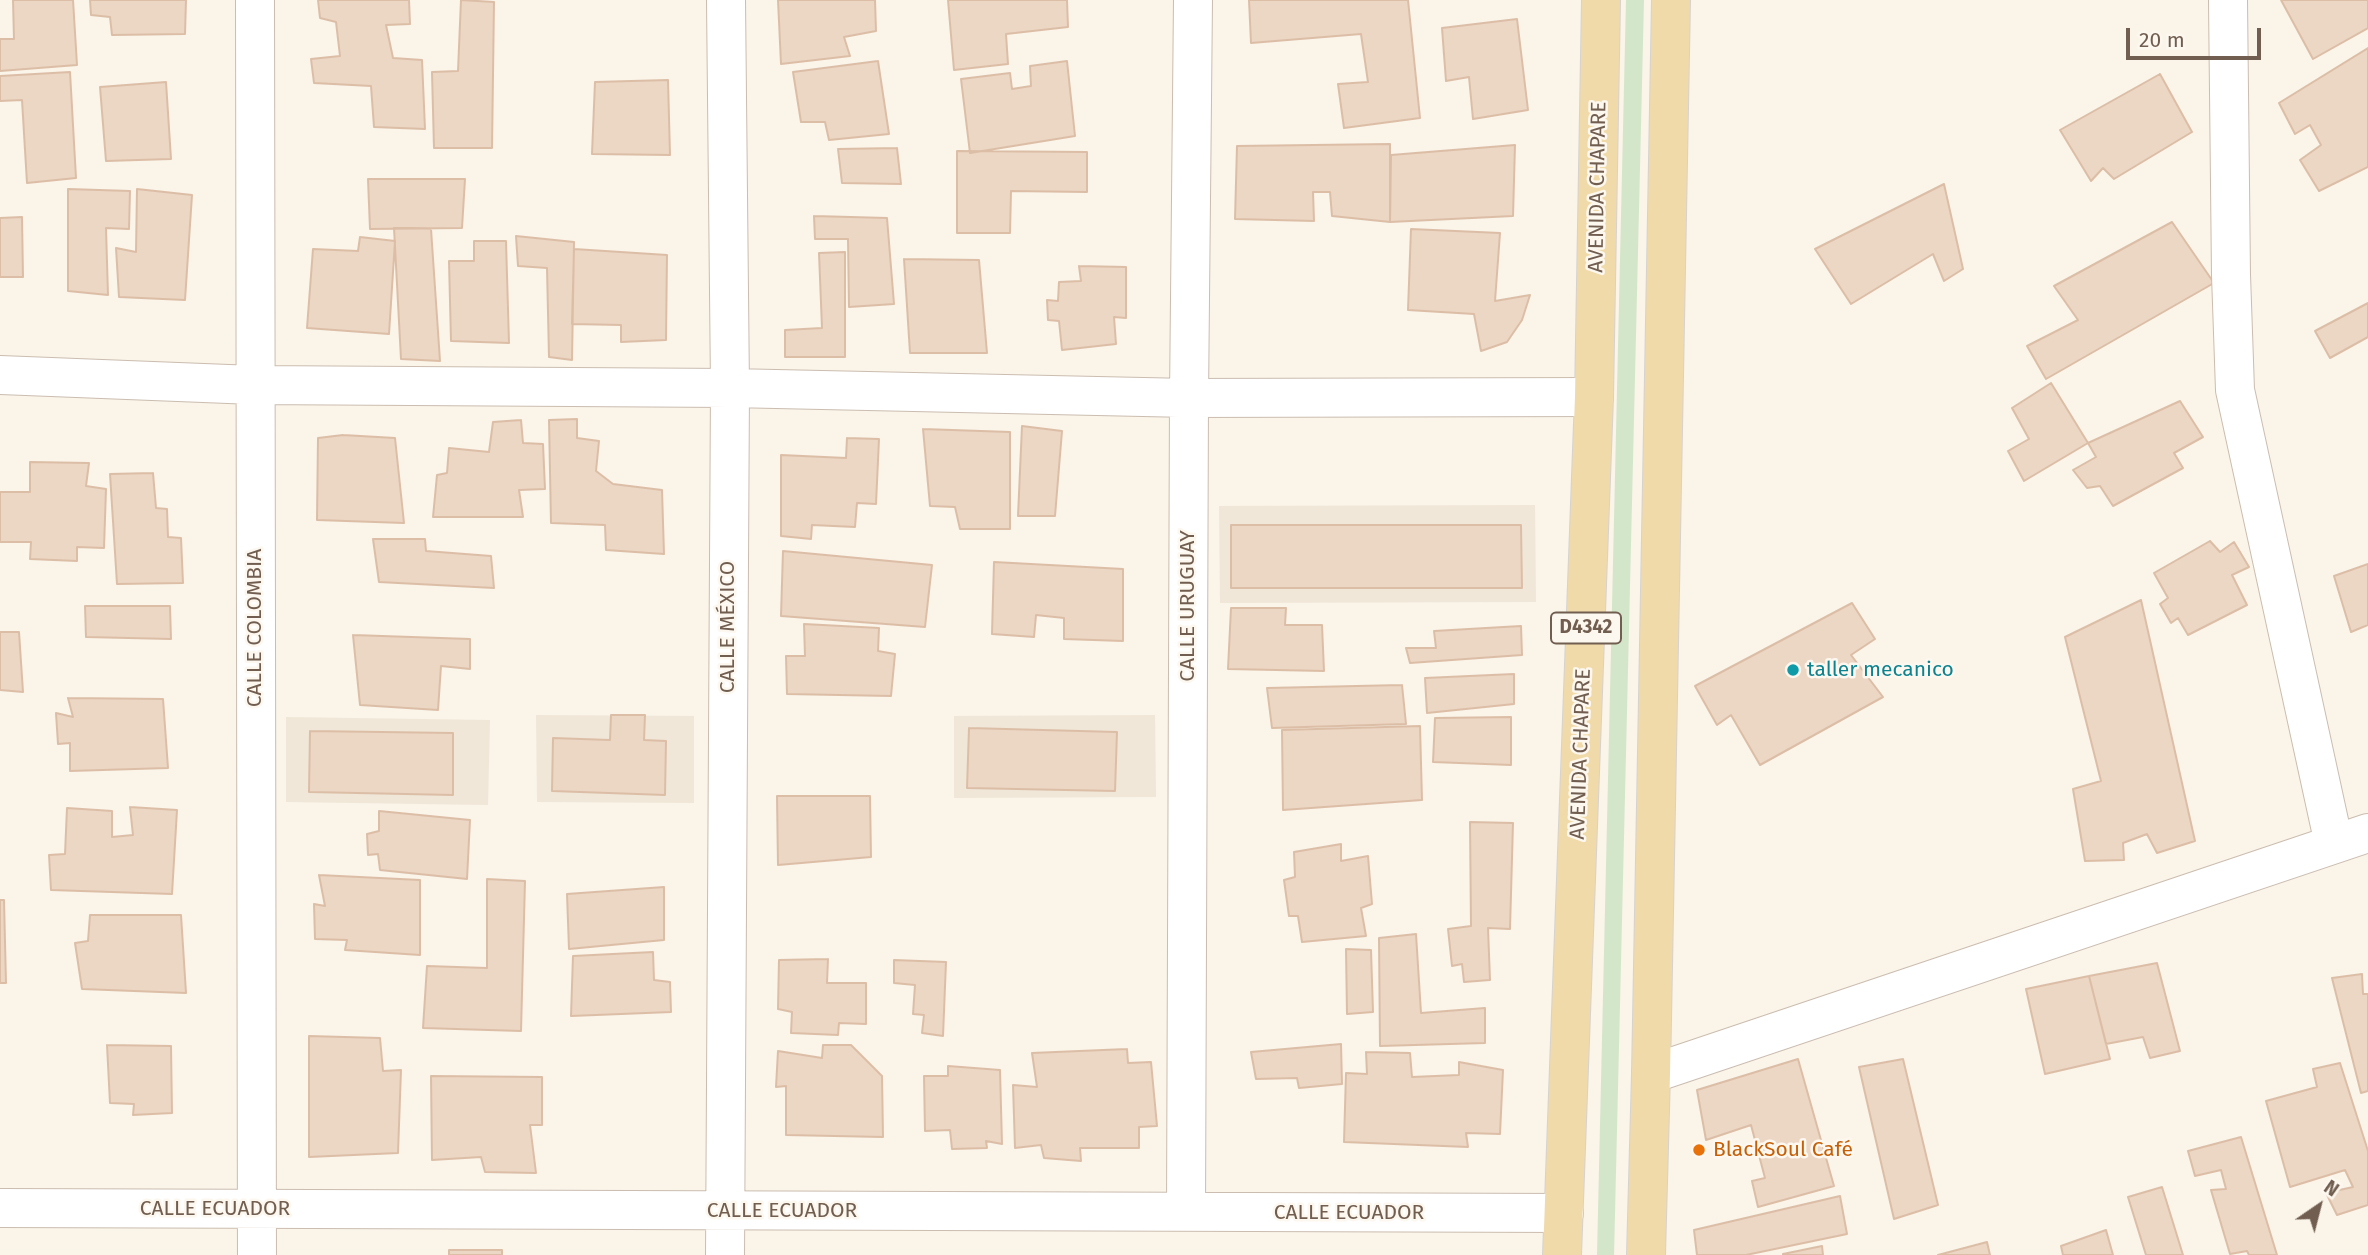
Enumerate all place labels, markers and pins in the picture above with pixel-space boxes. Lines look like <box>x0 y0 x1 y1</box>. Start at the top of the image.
place label: taller mecanico <box>1807 657 1954 683</box>
marker: taller mecanico <box>1785 662 1801 678</box>
place label: BlackSoul Café <box>1713 1137 1853 1163</box>
marker: BlackSoul Café <box>1691 1142 1707 1158</box>

